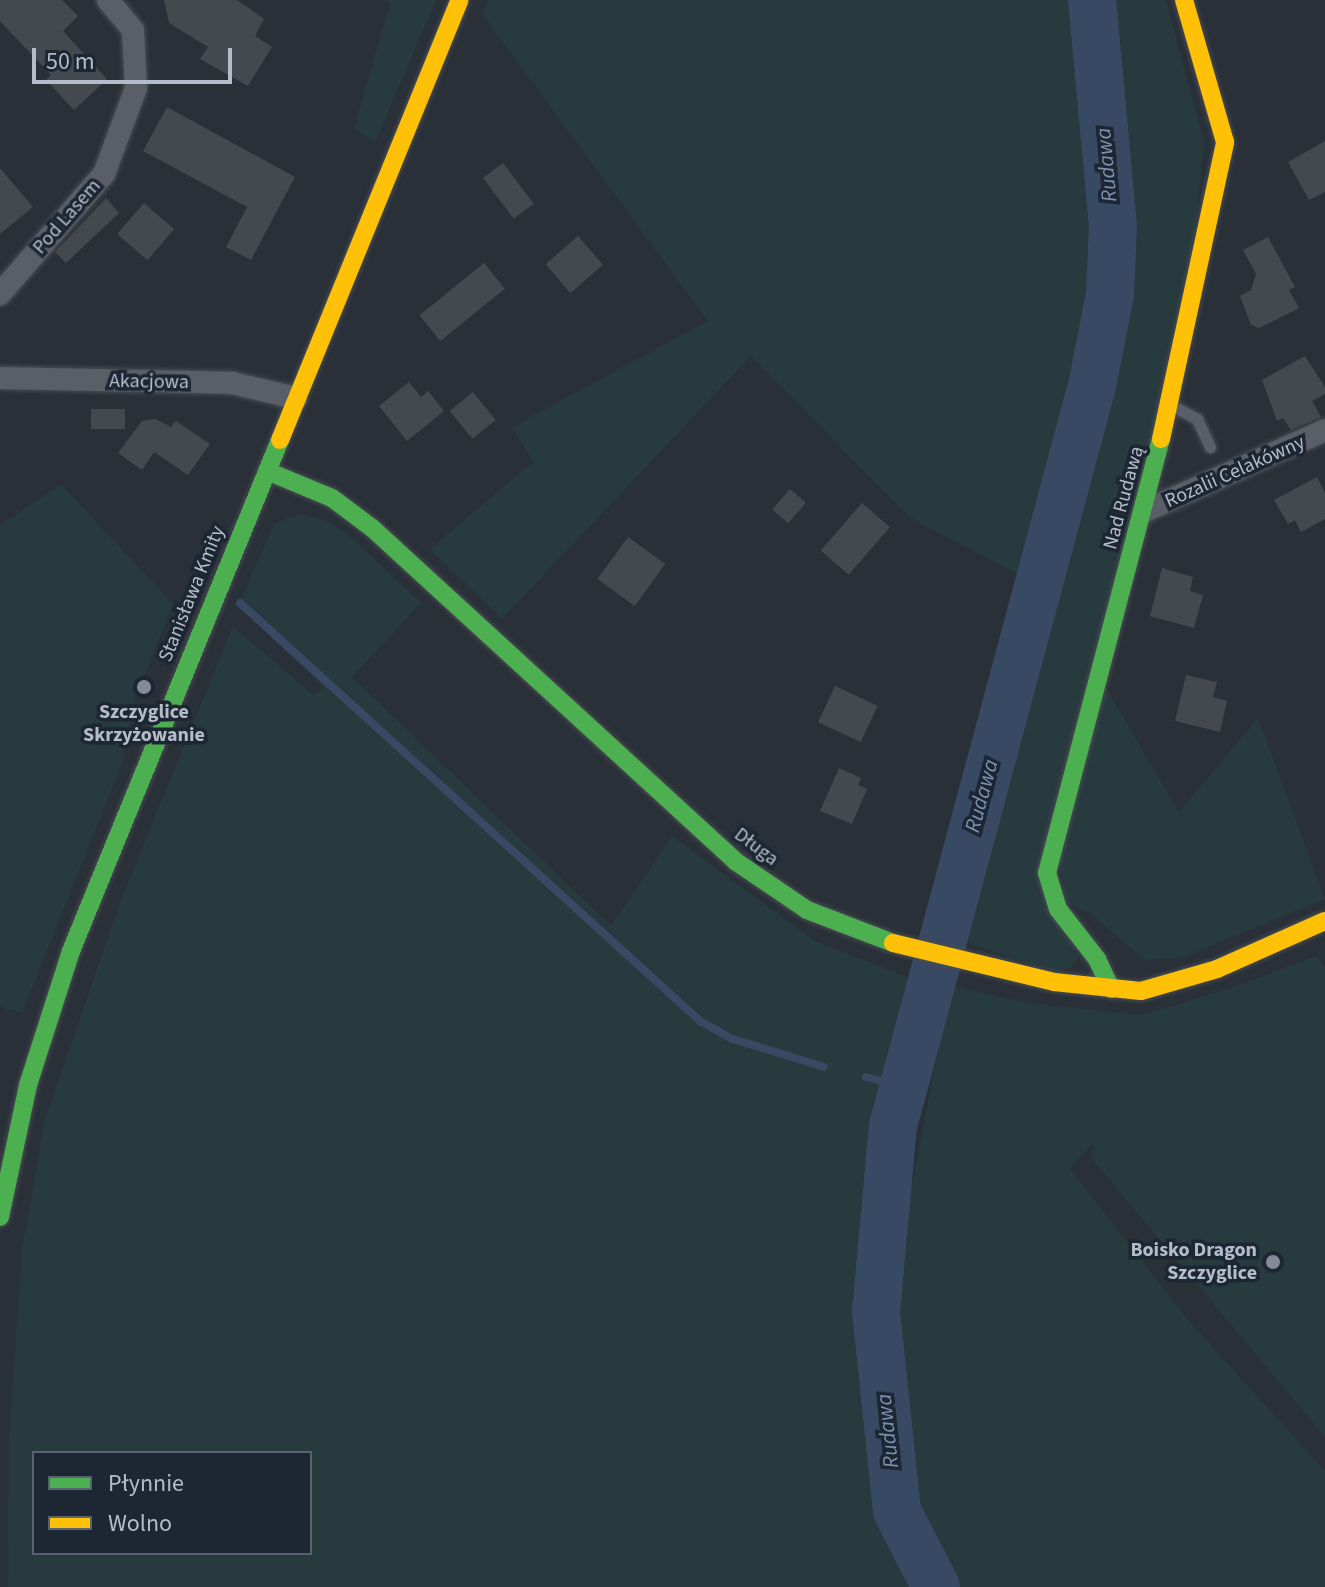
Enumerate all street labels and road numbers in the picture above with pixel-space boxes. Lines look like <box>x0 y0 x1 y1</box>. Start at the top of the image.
street label: Pod Lasem <box>28 175 106 259</box>
street label: Akacjowa <box>109 369 189 395</box>
street label: Rozalii Celakówny <box>1161 430 1309 514</box>
street label: Nad Rudawą <box>1099 444 1149 552</box>
street label: Stanisława Kmity <box>154 523 230 665</box>
street label: Długa <box>729 823 783 871</box>

